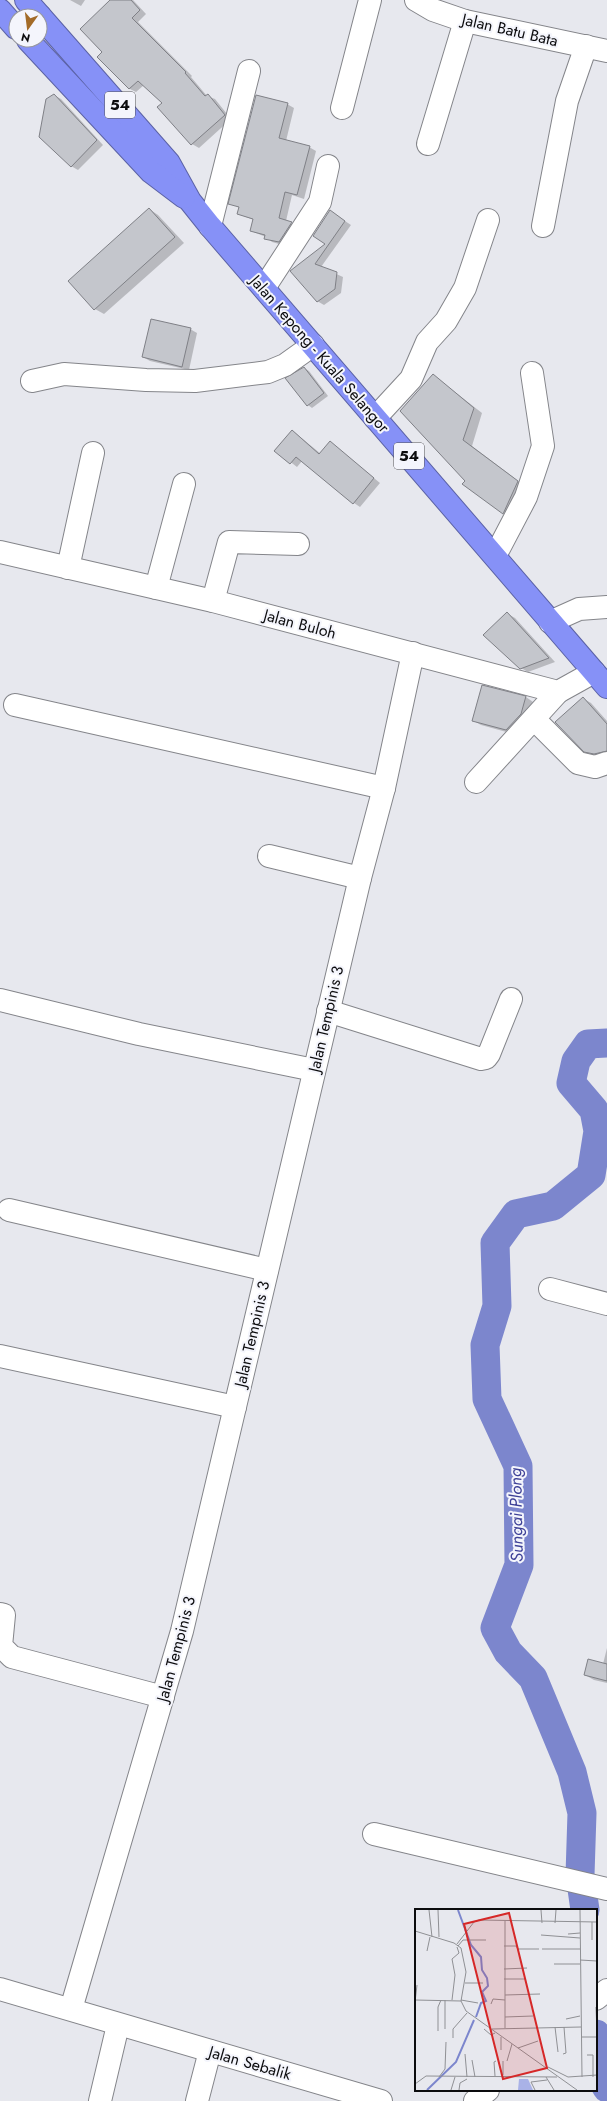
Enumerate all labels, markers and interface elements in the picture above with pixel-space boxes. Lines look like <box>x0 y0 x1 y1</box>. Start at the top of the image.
street label: Jalan Batu Bata <box>458 7 560 52</box>
north arrow <box>8 8 48 48</box>
text: N <box>19 29 32 47</box>
road number: 54 <box>105 92 135 118</box>
street label: Jalan Kepong - Kuala Selangor <box>244 269 395 438</box>
road number: 54 <box>394 443 424 469</box>
street label: Jalan Buloh <box>259 603 339 645</box>
street label: Jalan Tempinis 3 <box>302 963 349 1076</box>
street label: Jalan Tempinis 3 <box>228 1278 275 1391</box>
water label: Sungai Plong <box>503 1467 529 1562</box>
street label: Jalan Tempinis 3 <box>150 1593 201 1706</box>
inset map <box>415 1909 597 2091</box>
street label: Jalan Sebalik <box>204 2040 295 2086</box>

